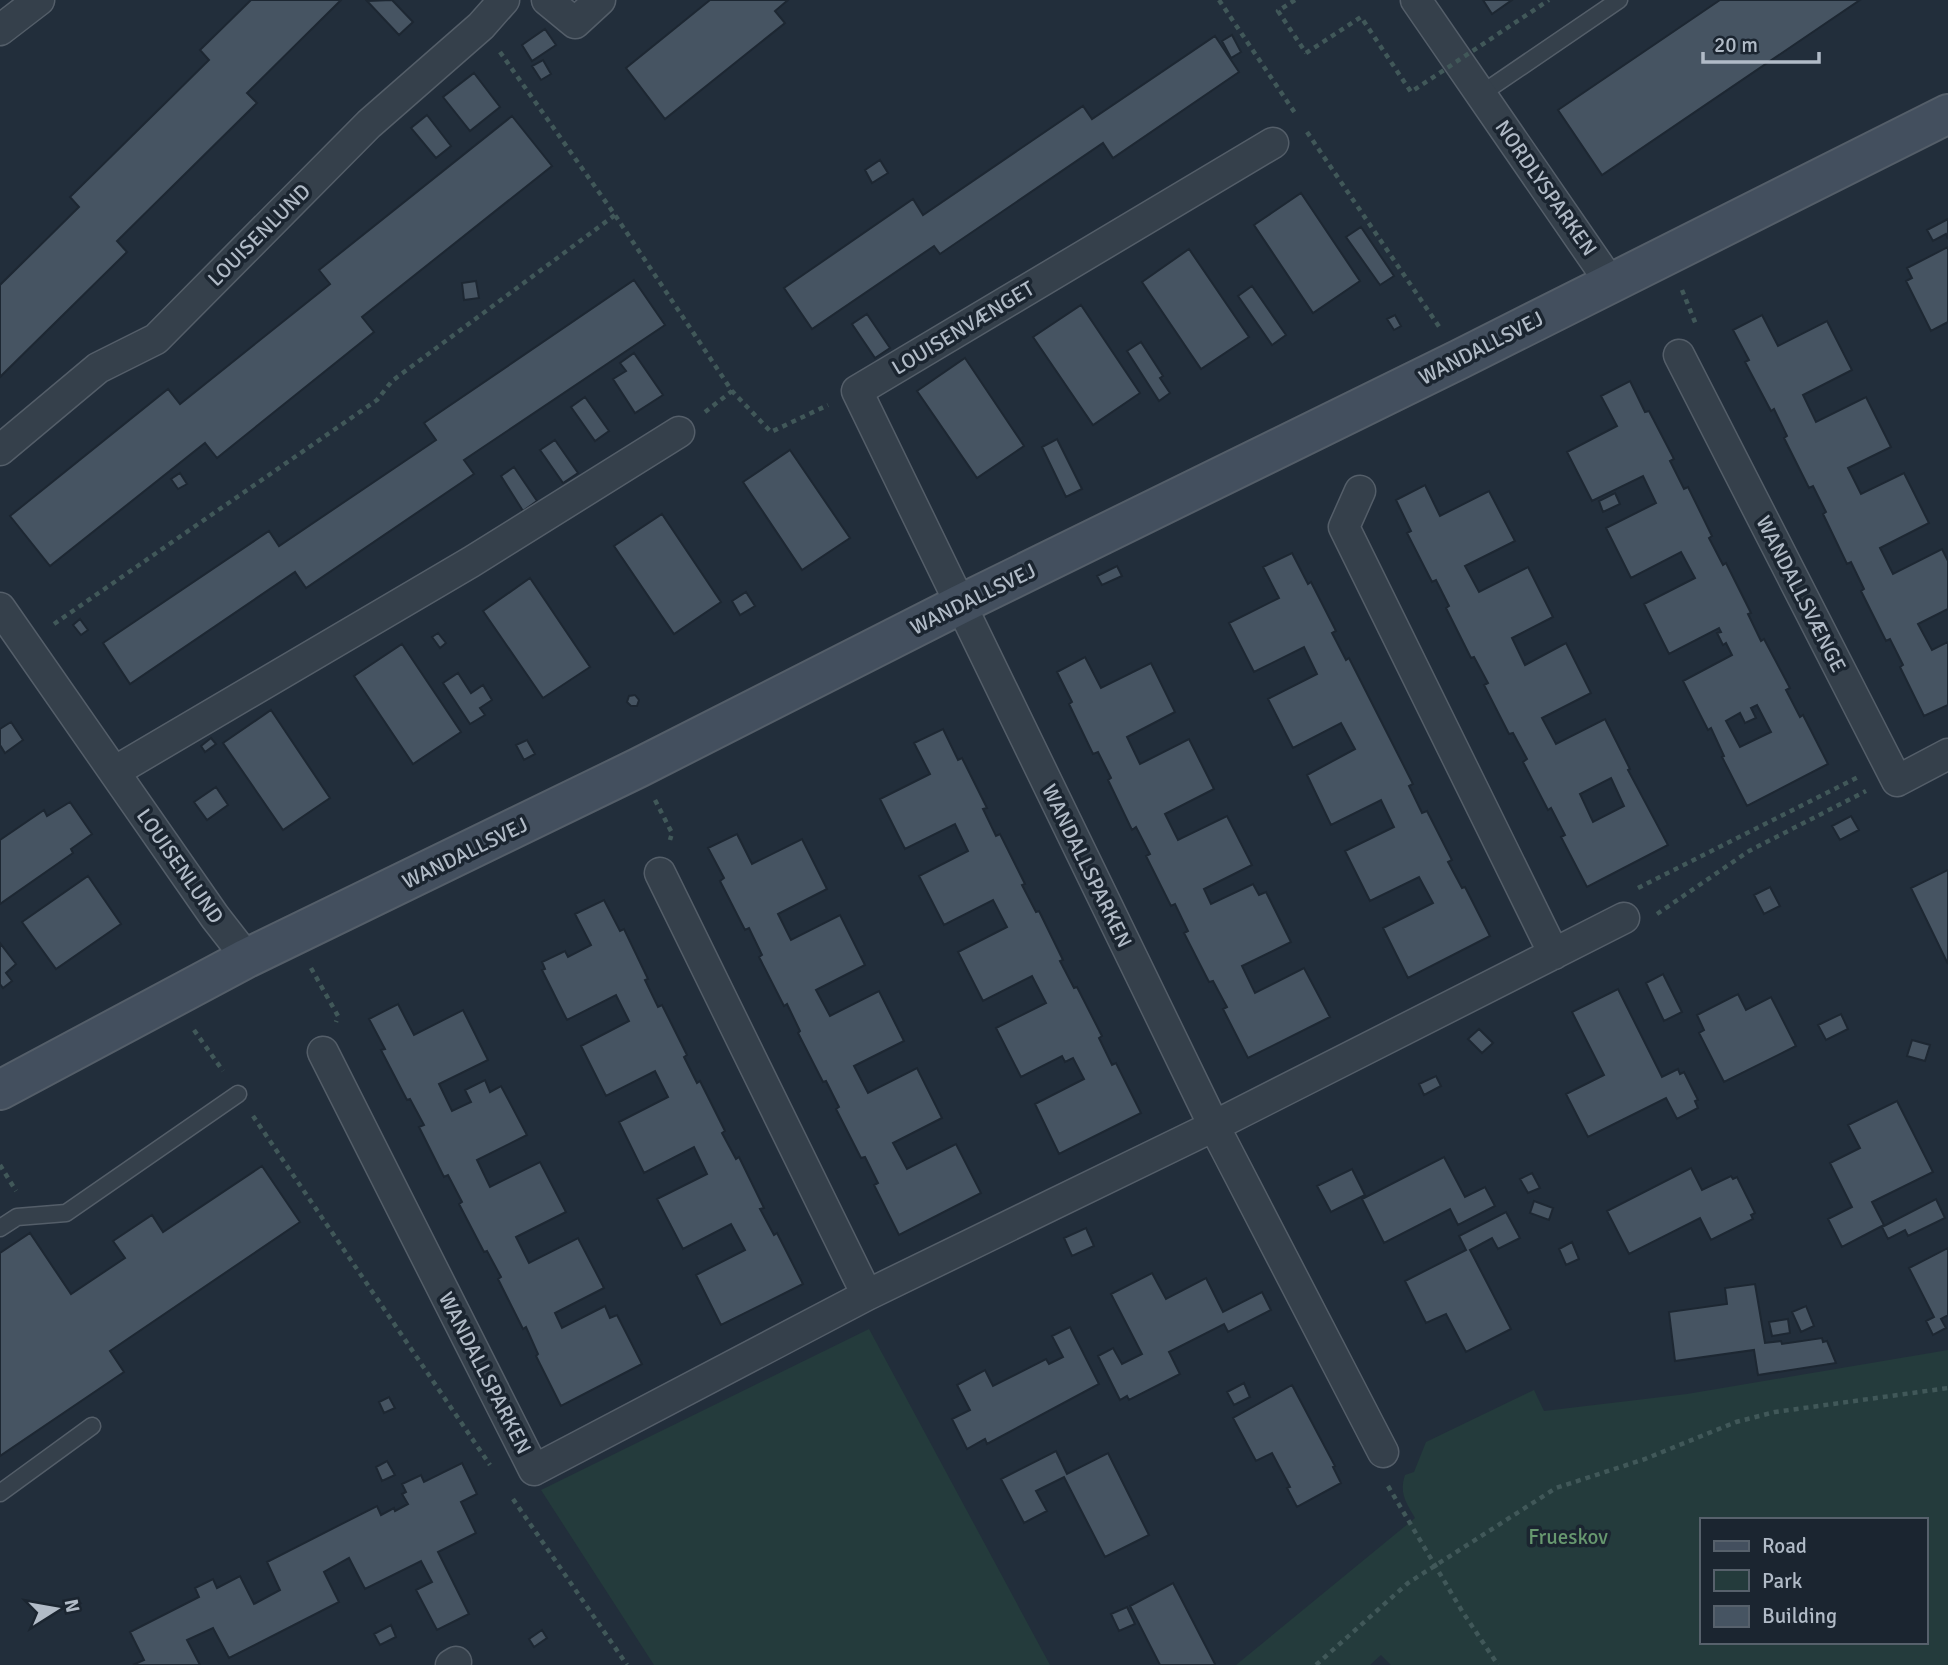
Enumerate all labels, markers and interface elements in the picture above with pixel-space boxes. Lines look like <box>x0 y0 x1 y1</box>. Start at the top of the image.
scale bar <box>1703 21 1818 65</box>
text: 20 m <box>1714 32 1758 58</box>
street label: NORDLYSPARKEN <box>1490 115 1602 261</box>
street label: LOUISENLUND <box>202 178 316 292</box>
street label: LOUISENVÆNGET <box>887 275 1040 381</box>
street label: WANDALLSVEJ <box>1414 305 1548 391</box>
street label: WANDALLSVÆNGE <box>1750 511 1852 677</box>
street label: WANDALLSVEJ <box>906 557 1040 641</box>
street label: WANDALLSPARKEN <box>1036 780 1138 952</box>
street label: LOUISENLUND <box>131 803 229 929</box>
street label: WANDALLSVEJ <box>398 811 532 895</box>
street label: WANDALLSPARKEN <box>433 1288 537 1458</box>
legend <box>1700 1518 1927 1644</box>
park label: Frueskov <box>1528 1524 1608 1550</box>
text: Road <box>1762 1533 1807 1559</box>
text: Park <box>1762 1568 1803 1594</box>
north arrow <box>21 1574 91 1644</box>
text: N <box>59 1597 85 1615</box>
text: Building <box>1762 1603 1837 1629</box>

